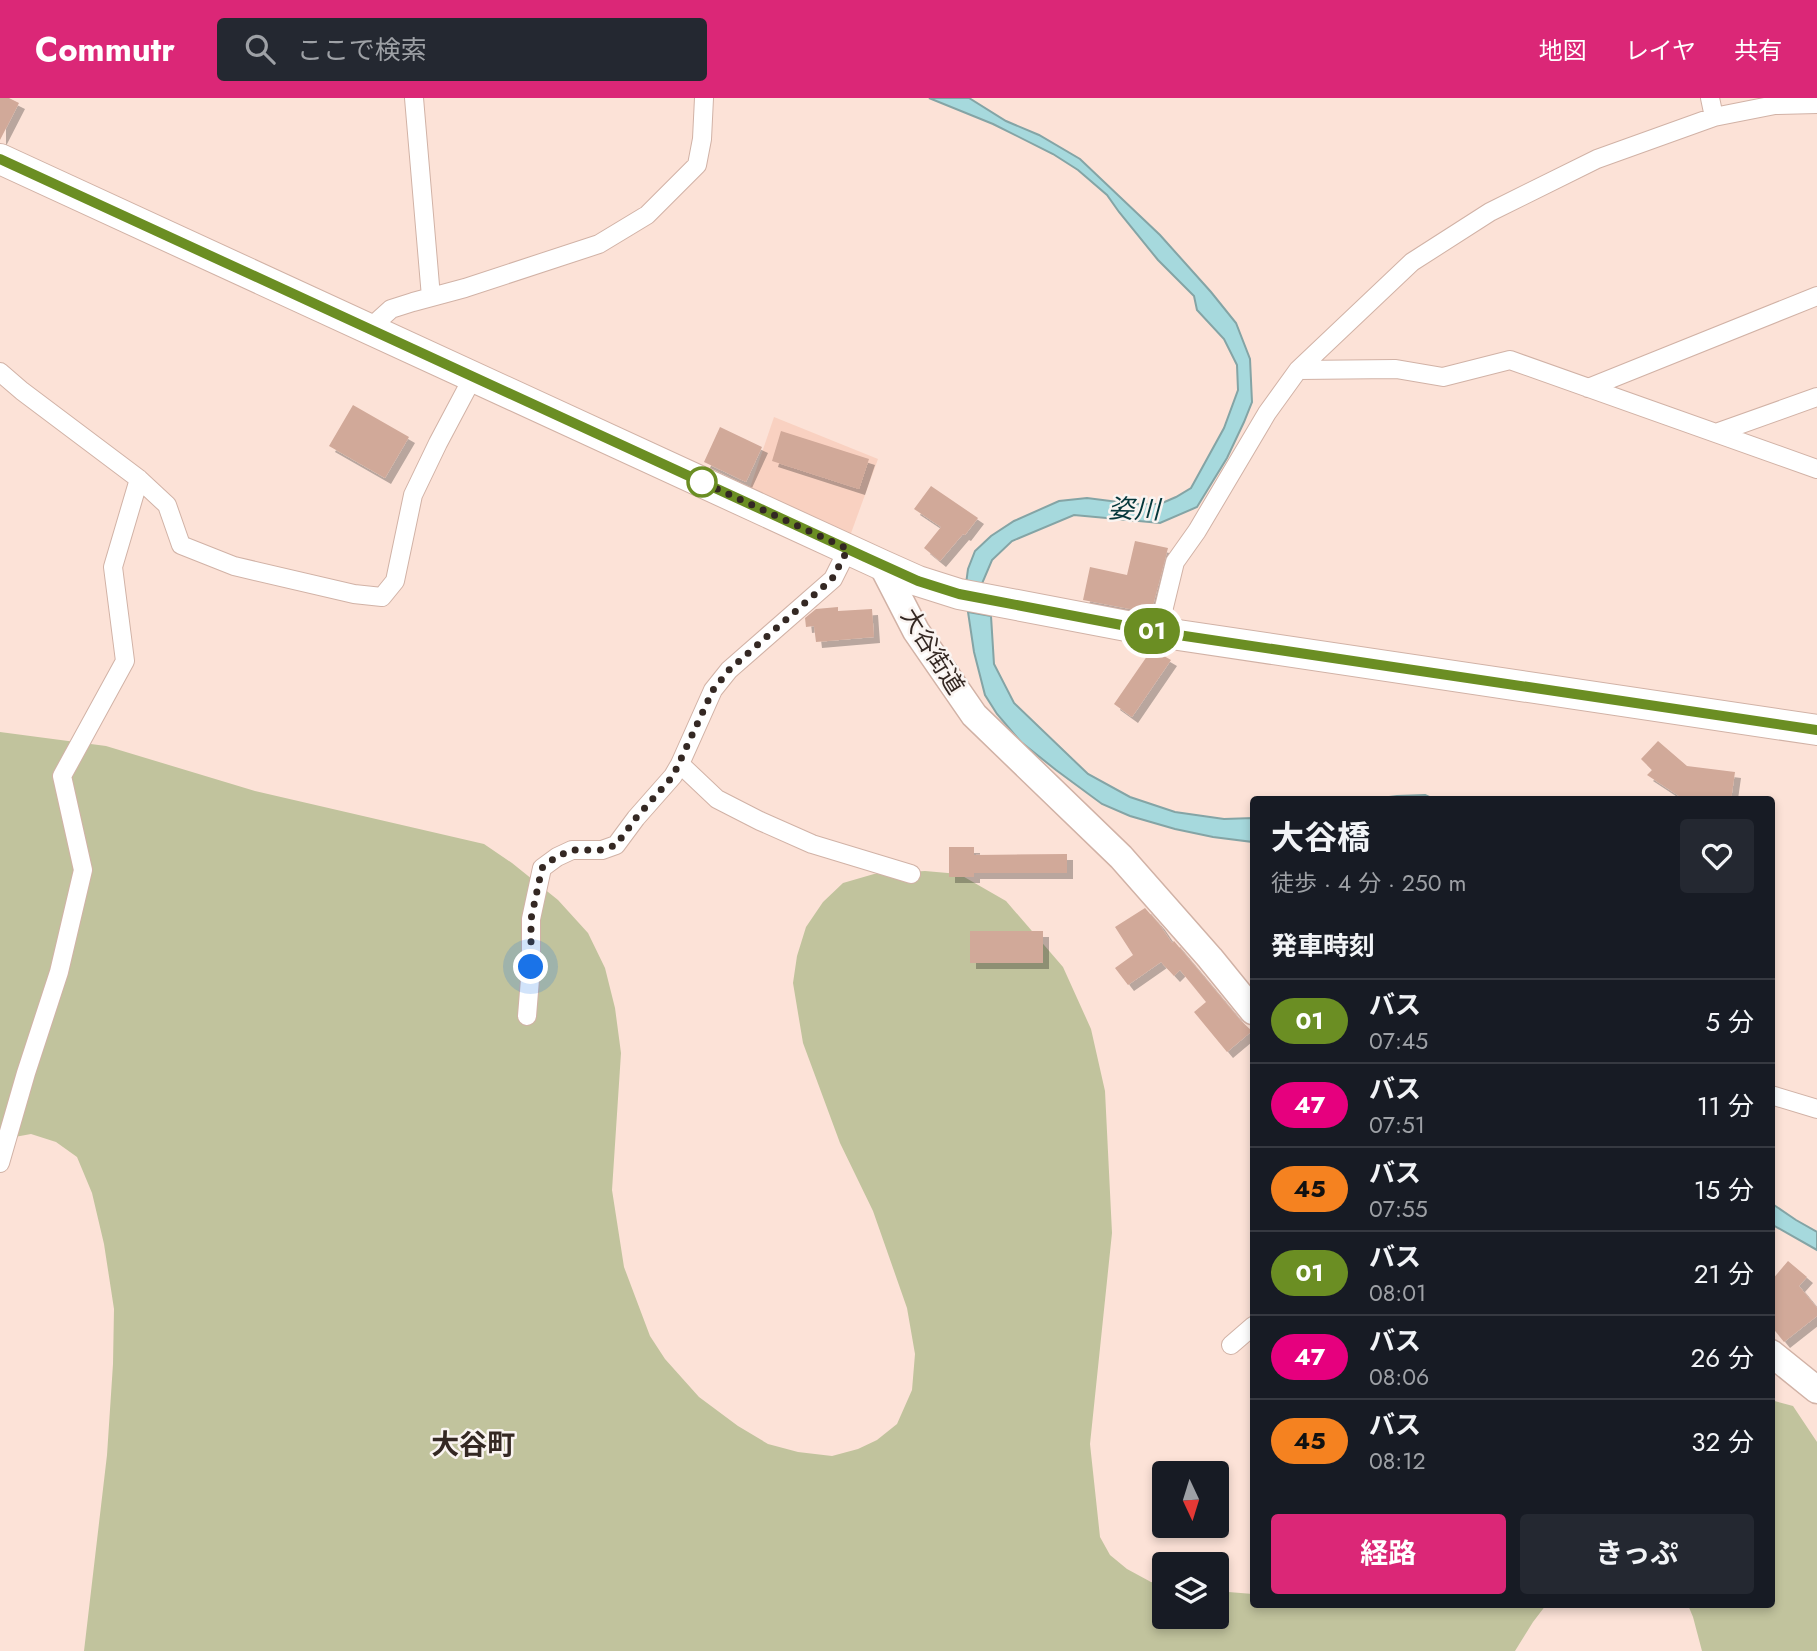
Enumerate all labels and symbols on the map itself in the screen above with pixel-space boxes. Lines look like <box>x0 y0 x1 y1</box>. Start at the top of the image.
unlabelled marker <box>687 467 717 497</box>
water label: 姿川 <box>1108 490 1163 529</box>
street label: 大谷街道 <box>893 601 973 701</box>
line badge: 01 <box>1120 608 1184 654</box>
your location <box>513 949 548 984</box>
district label: 大谷町 <box>431 1424 515 1465</box>
north arrow <box>1152 1461 1228 1538</box>

